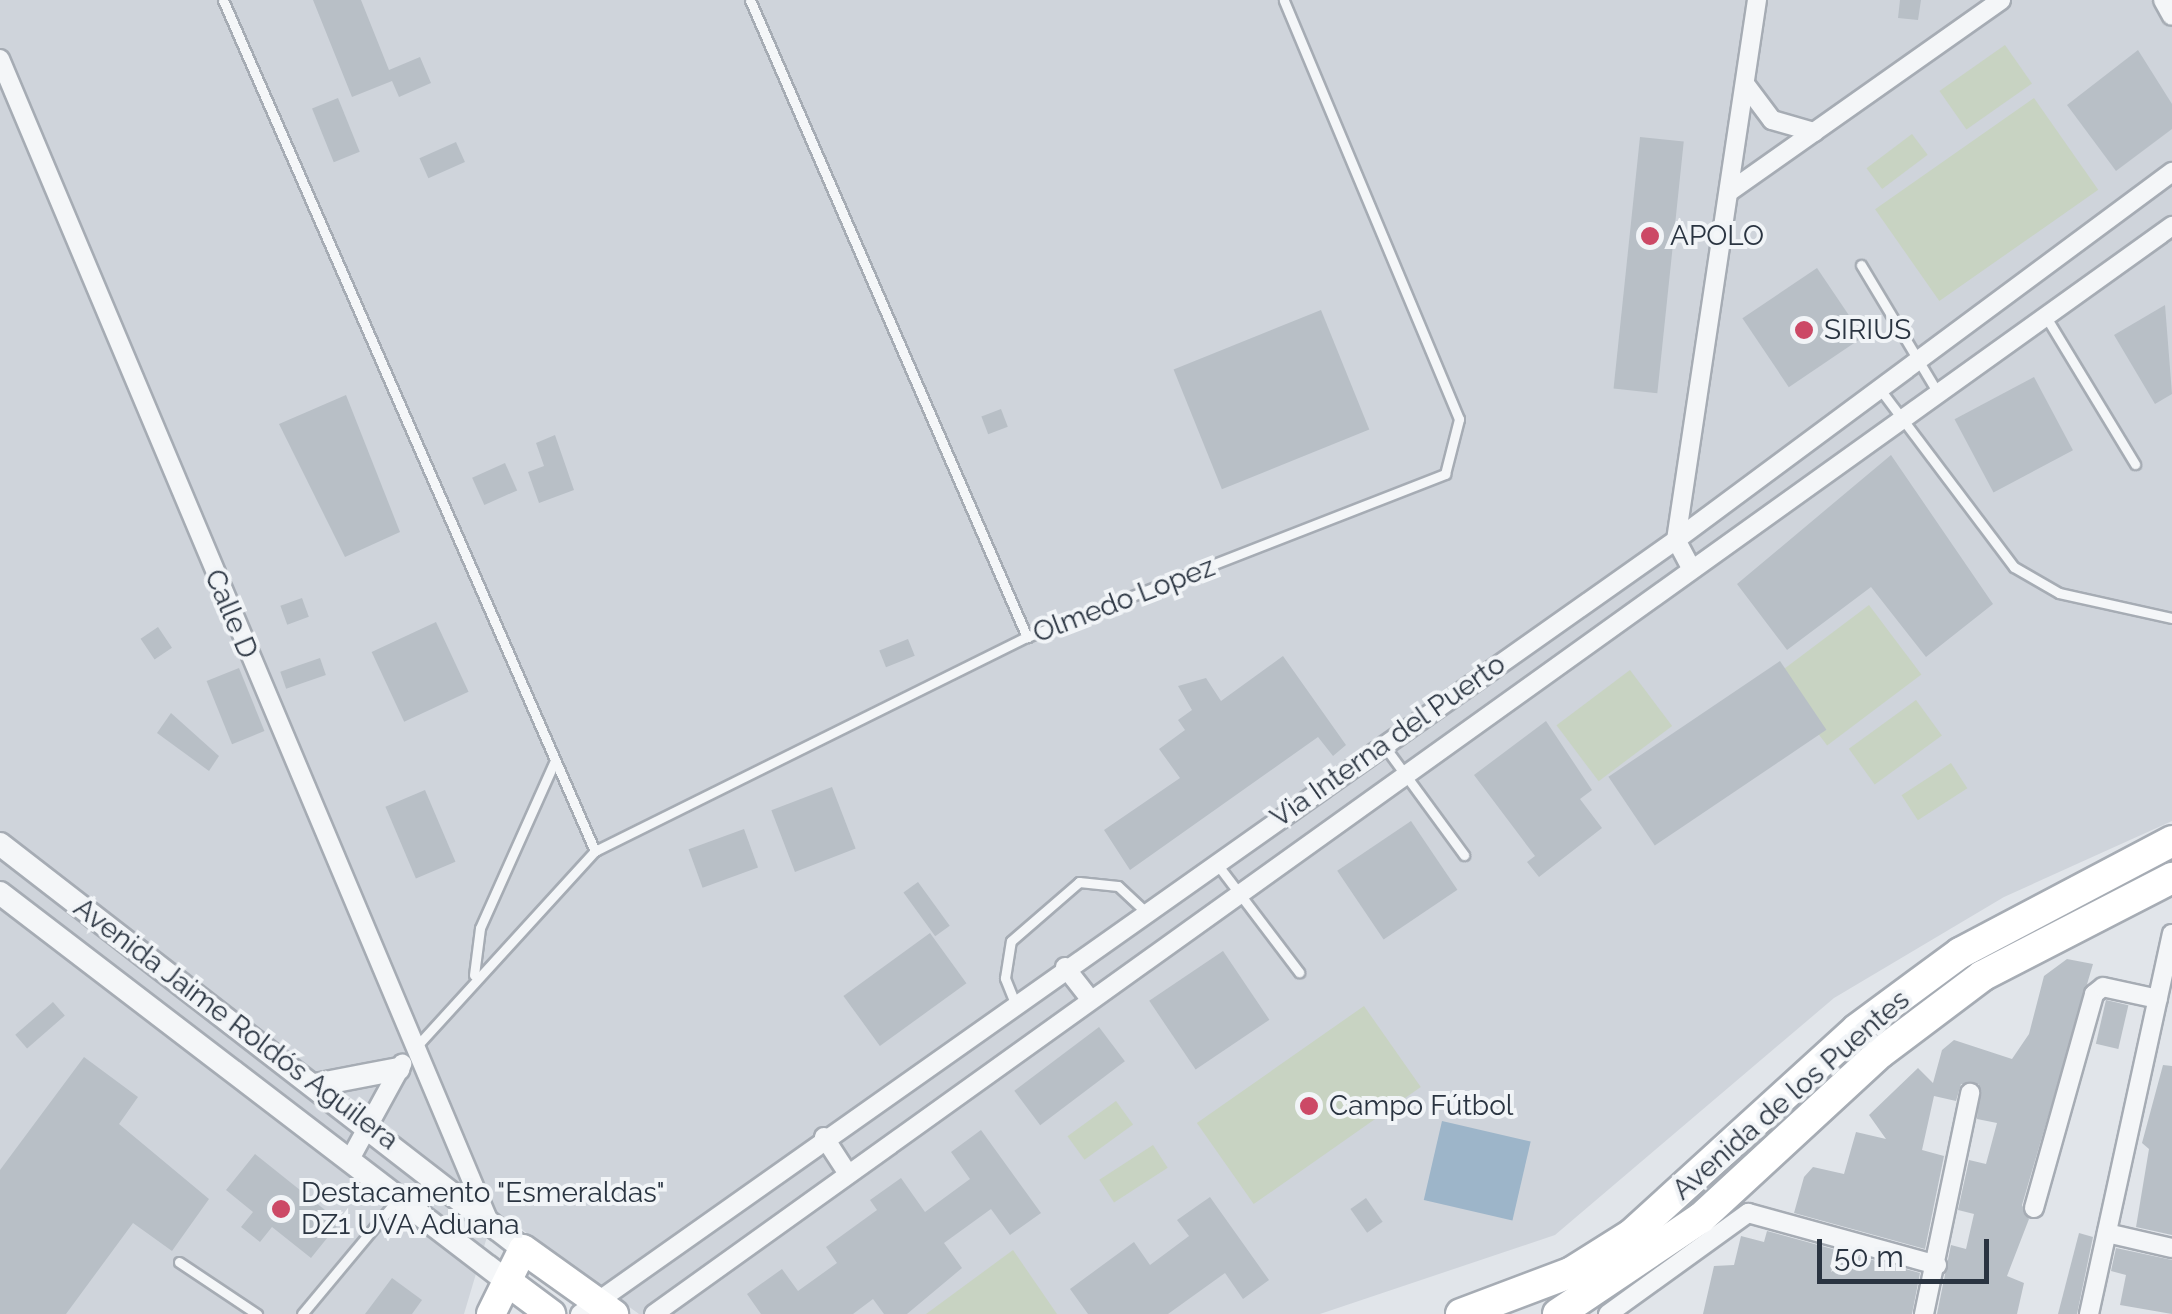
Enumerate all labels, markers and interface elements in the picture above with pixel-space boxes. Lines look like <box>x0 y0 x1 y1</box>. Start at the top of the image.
place label: APOLO <box>1670 219 1764 253</box>
marker: APOLO <box>1639 225 1661 247</box>
place label: SIRIUS <box>1824 313 1911 347</box>
marker: SIRIUS <box>1793 319 1815 341</box>
street label: Olmedo Lopez <box>1028 550 1220 650</box>
street label: Calle D <box>197 564 265 664</box>
street label: Via Interna del Puerto <box>1264 647 1512 835</box>
street label: Avenida Jaime Roldós Aguilera <box>66 890 406 1158</box>
street label: Avenida de los Puentes <box>1666 983 1916 1207</box>
place label: Campo Fútbol <box>1329 1089 1513 1123</box>
marker: Campo Fútbol <box>1298 1095 1320 1117</box>
place label: Destacamento "Esmeraldas" DZ1 UVA Aduana <box>301 1176 665 1242</box>
marker: Destacamento "Esmeraldas" DZ1 UVA Aduana <box>270 1198 292 1220</box>
scale bar <box>1822 1219 1994 1281</box>
text: 50 m <box>1834 1239 1904 1274</box>

